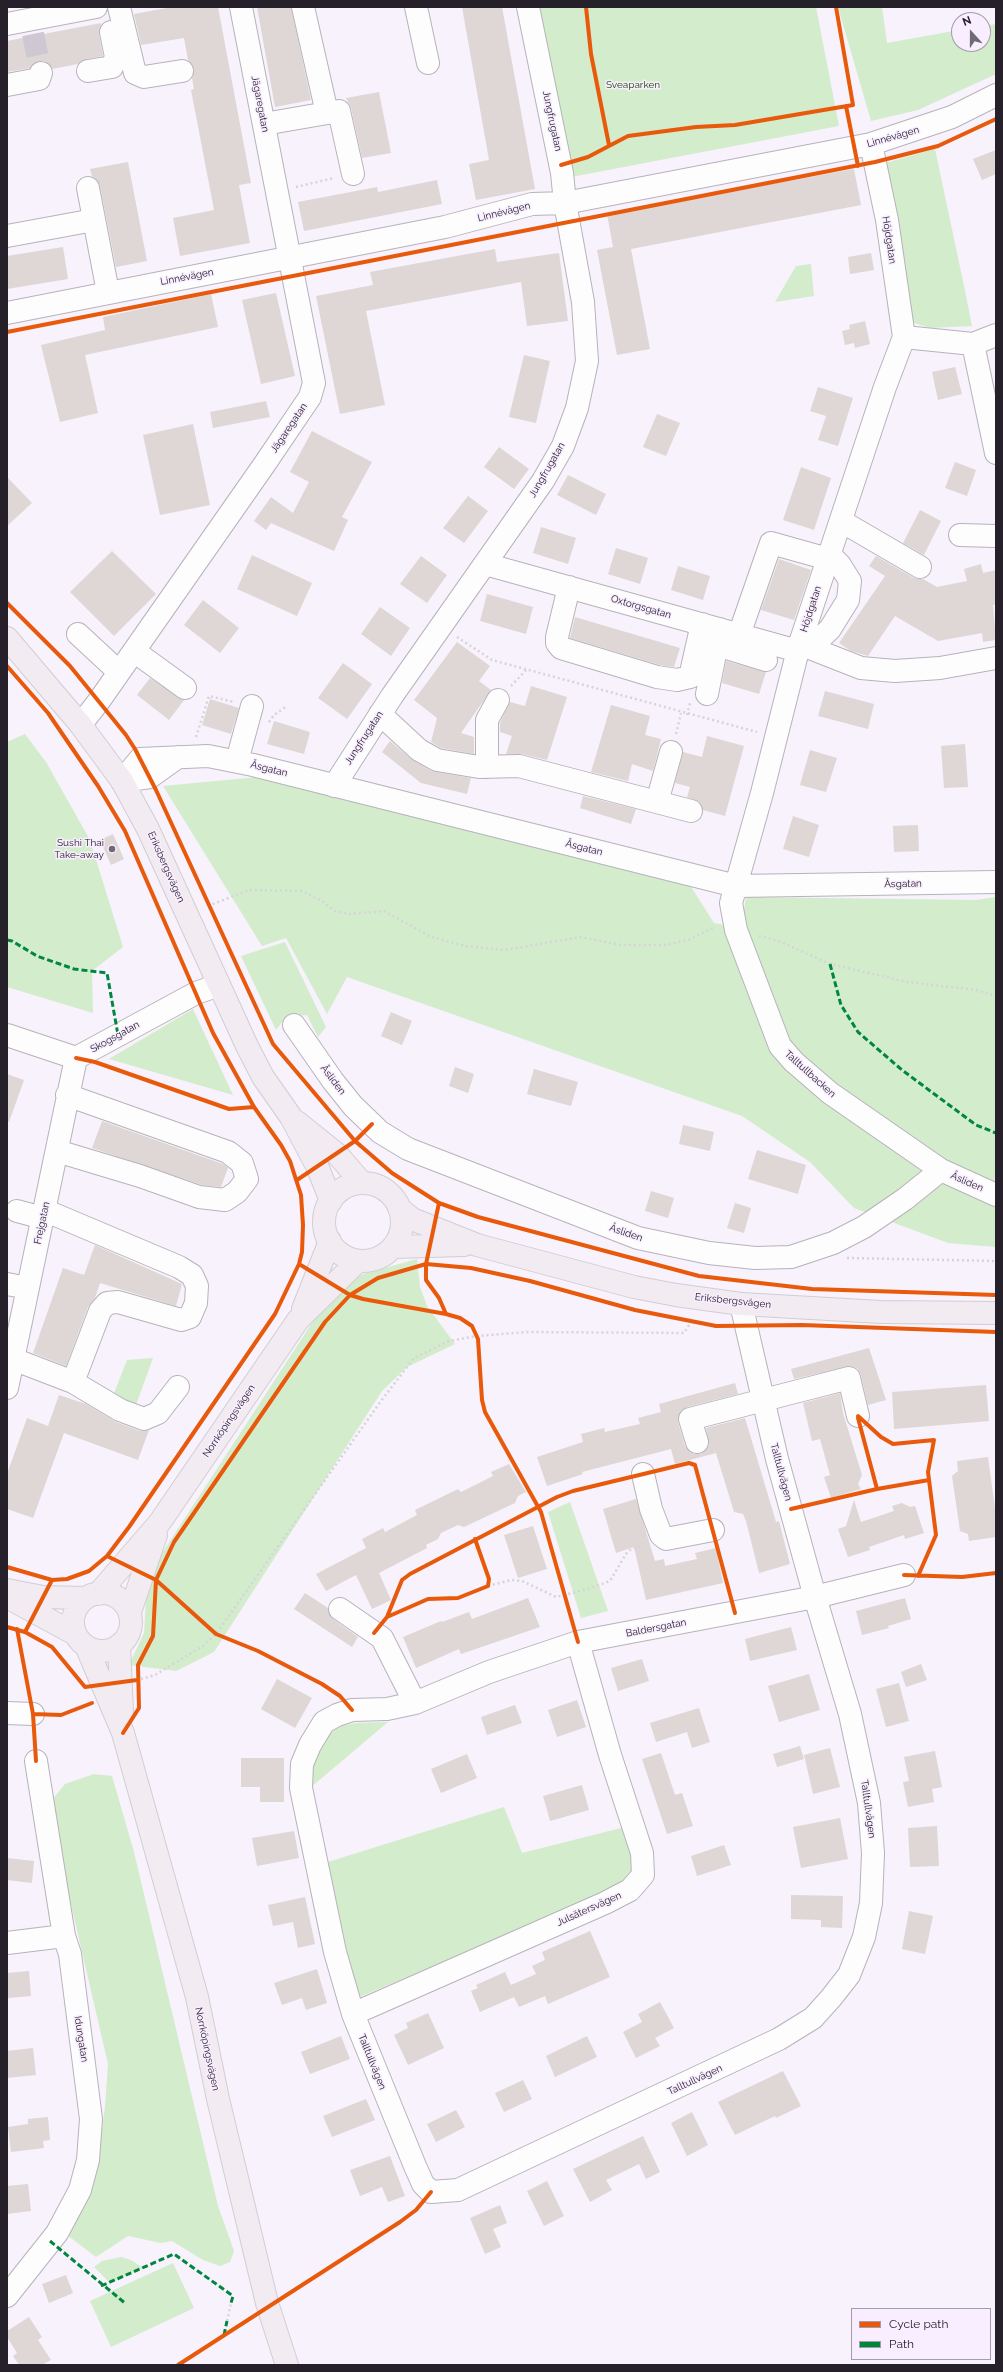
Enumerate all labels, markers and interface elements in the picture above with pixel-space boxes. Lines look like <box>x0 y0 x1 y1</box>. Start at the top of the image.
north arrow <box>951 12 991 52</box>
text: N <box>961 14 973 29</box>
street label: Jägaregatan <box>249 75 271 133</box>
park label: Sveaparken <box>606 79 660 91</box>
street label: Jungfrugatan <box>540 90 564 152</box>
street label: Linnévägen <box>865 124 921 150</box>
street label: Linnévägen <box>476 200 532 224</box>
street label: Höjdgatan <box>879 215 899 265</box>
street label: Linnévägen <box>159 266 215 288</box>
street label: Jägaregatan <box>268 401 310 455</box>
street label: Jungfrugatan <box>526 440 568 500</box>
street label: Höjdgatan <box>798 584 824 634</box>
street label: Oxtorgsgatan <box>609 593 673 621</box>
street label: Jungfrugatan <box>342 709 386 767</box>
street label: Åsgatan <box>249 759 289 779</box>
street label: Eriksbergsvägen <box>145 830 187 904</box>
place label: Sushi Thai Take-away <box>54 837 104 860</box>
street label: Åsgatan <box>564 838 604 858</box>
marker: Sushi Thai Take-away <box>107 844 117 854</box>
street label: Åsgatan <box>884 878 922 890</box>
street label: Skogsgatan <box>88 1019 142 1055</box>
street label: Talltullbacken <box>782 1048 838 1100</box>
street label: Åsliden <box>318 1063 348 1097</box>
street label: Åsliden <box>949 1170 985 1194</box>
street label: Frejgatan <box>32 1201 52 1245</box>
street label: Åsliden <box>608 1222 644 1244</box>
street label: Eriksbergsvägen <box>694 1291 772 1311</box>
street label: Norrköpingsvägen <box>200 1382 258 1460</box>
street label: Talltullvägen <box>768 1442 794 1502</box>
street label: Baldersgatan <box>625 1616 687 1640</box>
street label: Talltullvägen <box>858 1779 878 1839</box>
street label: Julsätersvägen <box>555 1889 623 1929</box>
street label: Norrköpingsvägen <box>192 2006 222 2092</box>
street label: Idungatan <box>71 2015 91 2063</box>
street label: Talltullvägen <box>355 2032 389 2092</box>
street label: Talltullvägen <box>666 2062 724 2098</box>
legend <box>851 2308 991 2360</box>
text: Cycle path <box>889 2317 948 2331</box>
text: Path <box>889 2337 914 2351</box>

